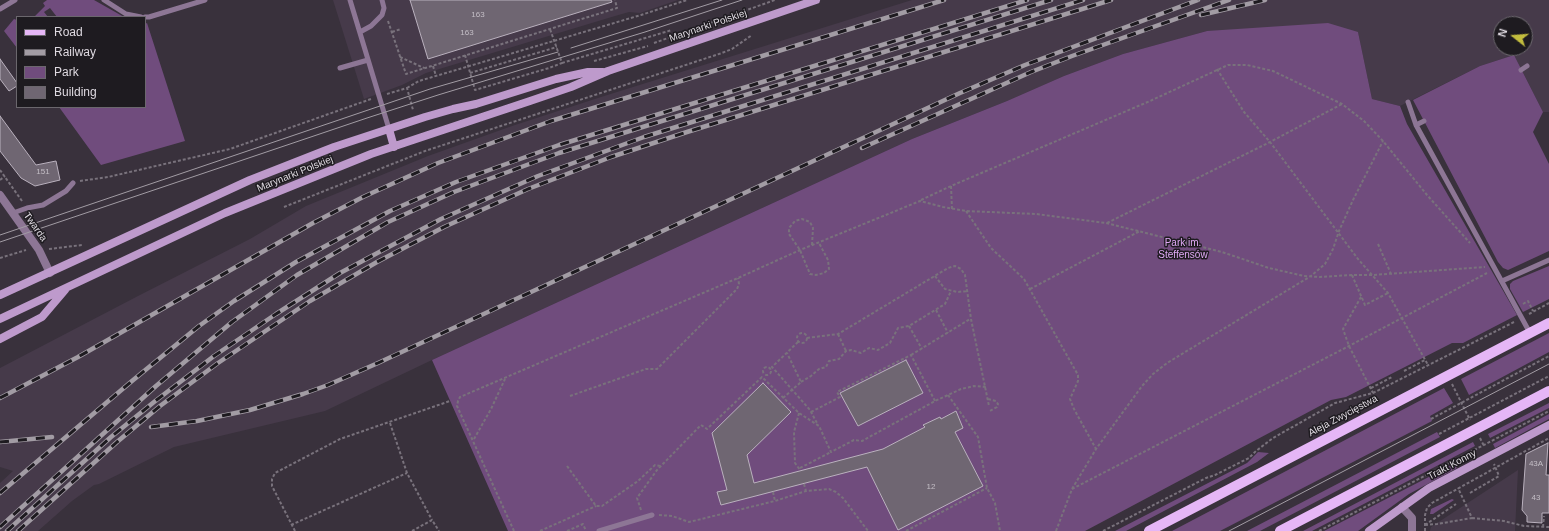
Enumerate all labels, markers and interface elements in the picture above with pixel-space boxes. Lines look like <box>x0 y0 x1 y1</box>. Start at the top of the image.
street label: Marynarki Polskiej <box>668 7 748 45</box>
house number: 163 <box>471 10 485 20</box>
legend <box>16 16 146 108</box>
north arrow <box>1493 16 1533 56</box>
text: Road <box>54 25 83 39</box>
text: N <box>1496 27 1509 38</box>
house number: 163 <box>460 28 474 38</box>
text: Railway <box>54 45 96 59</box>
text: Park <box>54 65 79 79</box>
text: Building <box>54 85 97 99</box>
street label: Marynarki Polskiej <box>255 153 335 195</box>
house number: 151 <box>36 167 50 177</box>
street label: Twarda <box>21 210 49 244</box>
park label: Park im. Steffensów <box>1158 237 1208 260</box>
street label: Aleja Zwycięstwa <box>1306 393 1380 439</box>
street label: Trakt Konny <box>1426 447 1478 483</box>
house number: 43A <box>1529 459 1543 469</box>
house number: 12 <box>927 482 935 492</box>
house number: 43 <box>1532 493 1540 503</box>

